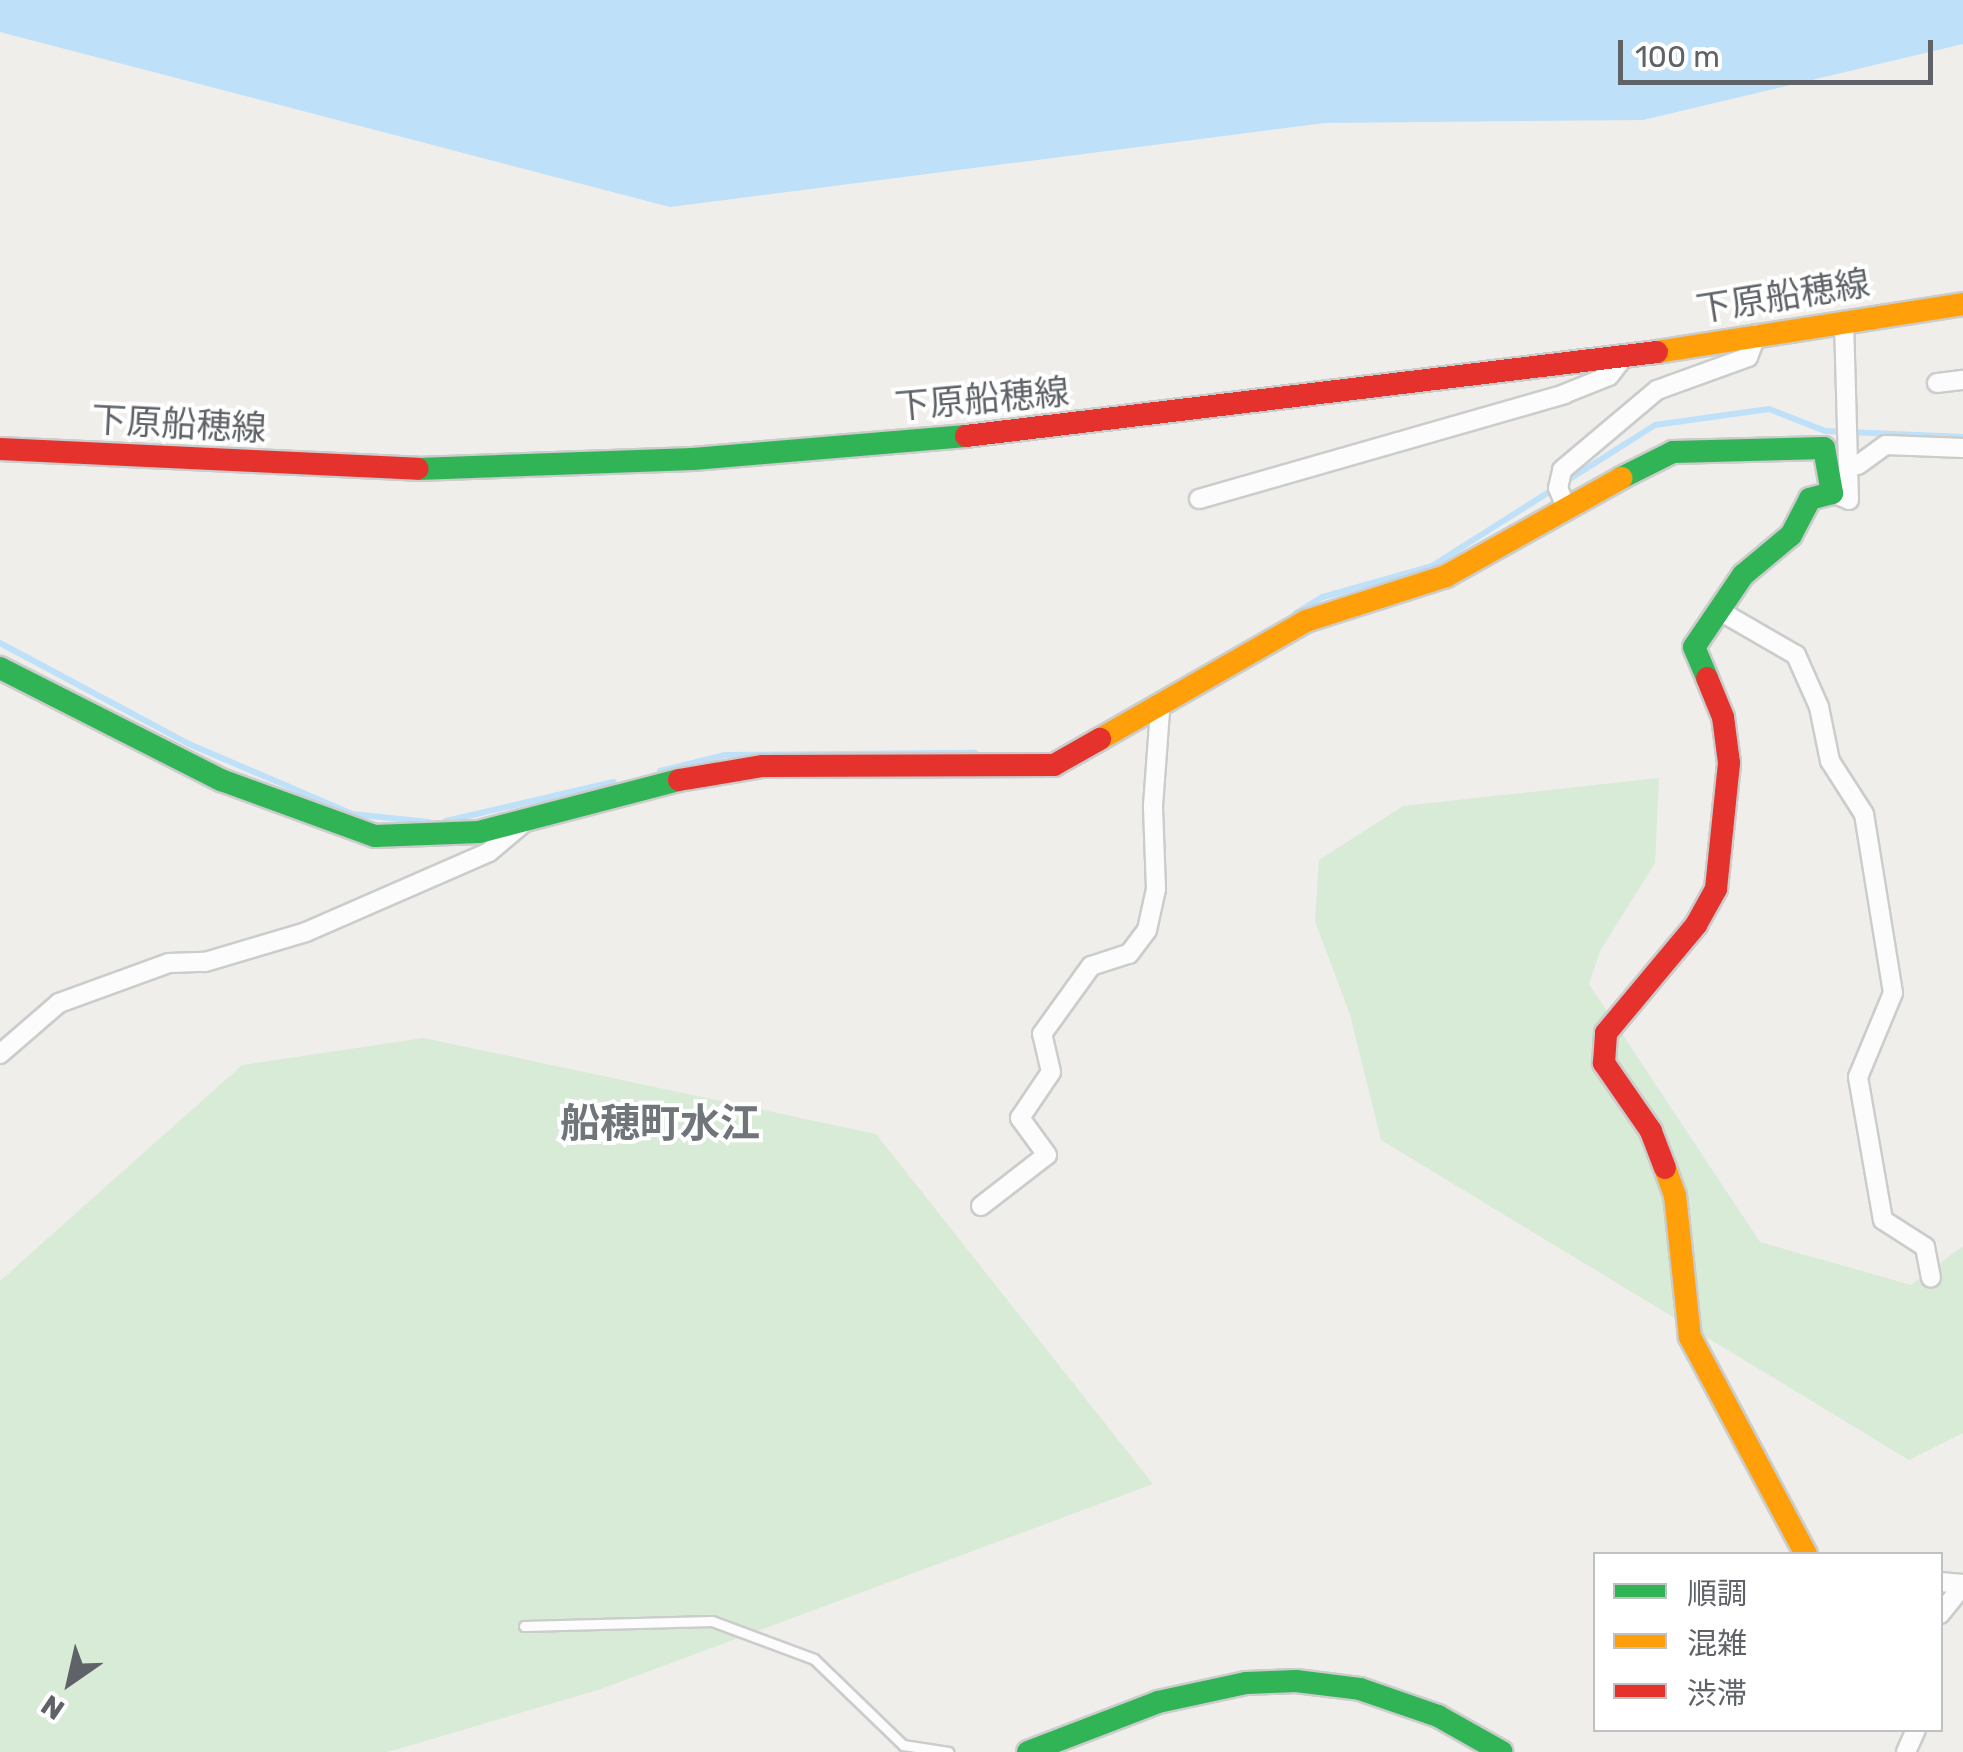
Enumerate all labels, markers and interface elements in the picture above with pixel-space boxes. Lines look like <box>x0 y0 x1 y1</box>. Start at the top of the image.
scale bar <box>1623 20 1938 82</box>
text: 100 m <box>1635 39 1720 75</box>
street label: 下原船穂線 <box>1693 262 1873 330</box>
street label: 下原船穂線 <box>893 370 1071 428</box>
street label: 下原船穂線 <box>91 398 267 450</box>
district label: 船穂町水江 <box>560 1100 760 1148</box>
legend <box>1593 1552 1943 1732</box>
text: 順調 <box>1687 1576 1747 1612</box>
text: 混雑 <box>1687 1626 1747 1662</box>
north arrow <box>20 1632 120 1732</box>
text: 渋滞 <box>1687 1676 1747 1712</box>
text: N <box>35 1688 71 1727</box>

